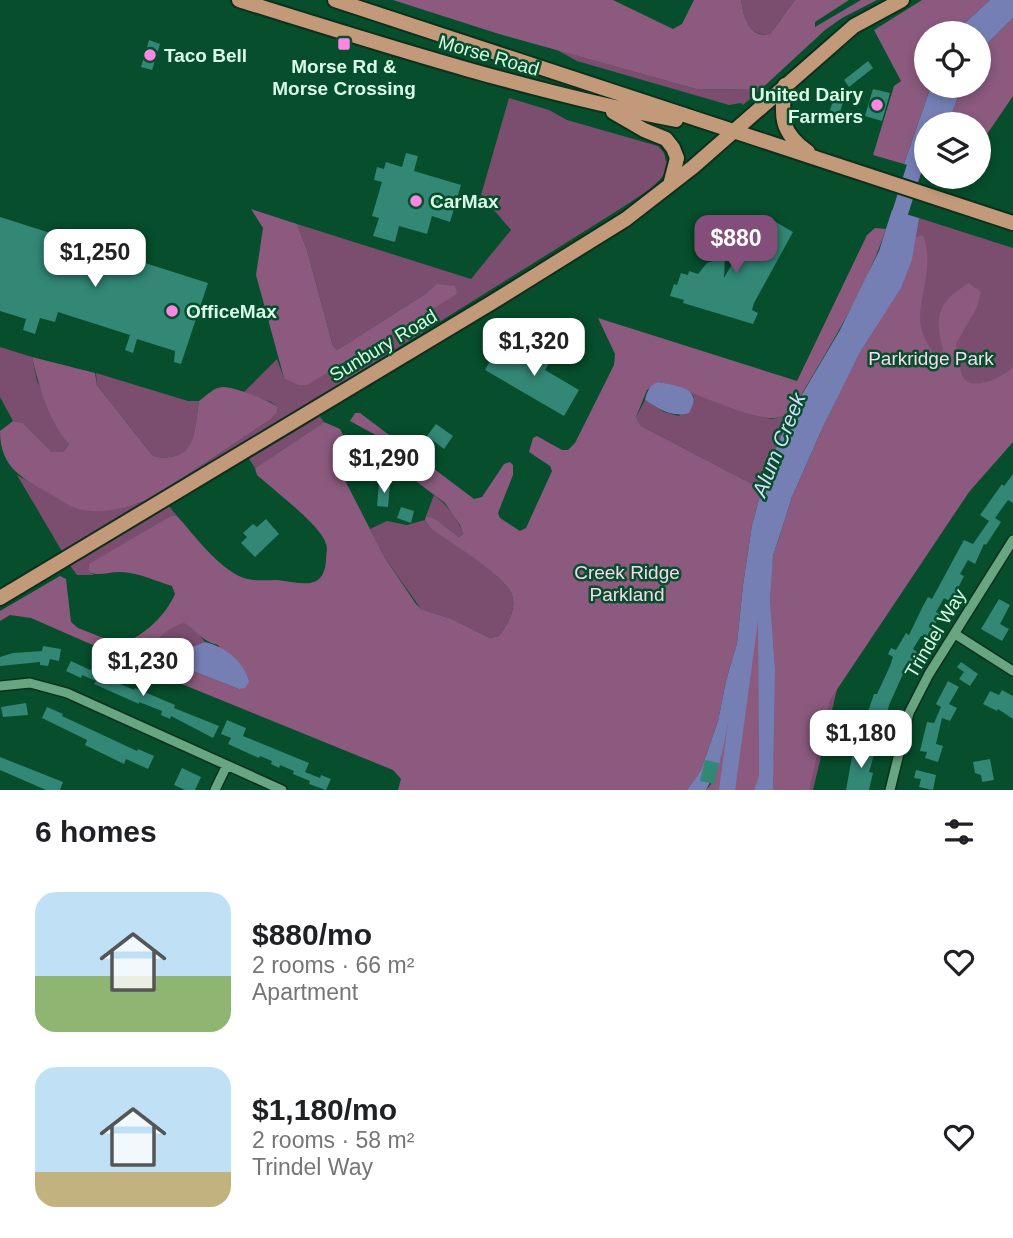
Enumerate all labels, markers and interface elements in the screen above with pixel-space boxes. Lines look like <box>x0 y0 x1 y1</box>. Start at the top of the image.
map controls <box>914 21 991 189</box>
button: locate <box>914 21 991 98</box>
street label: Morse Road <box>436 31 542 80</box>
marker: Morse Rd & Morse Crossing <box>336 36 352 52</box>
place label: Taco Bell <box>164 45 247 66</box>
marker: Taco Bell <box>142 47 158 63</box>
place label: Morse Rd & Morse Crossing <box>272 56 416 99</box>
place label: United Dairy Farmers <box>751 84 863 127</box>
marker: United Dairy Farmers <box>869 97 885 113</box>
button: layers <box>914 112 991 189</box>
place label: CarMax <box>430 191 499 212</box>
marker: CarMax <box>408 193 424 209</box>
pin: $880 <box>695 216 777 275</box>
text: $880 <box>710 225 762 251</box>
pin: $1,250 <box>38 230 152 289</box>
text: $1,250 <box>60 239 130 265</box>
place label: OfficeMax <box>186 301 277 322</box>
marker: OfficeMax <box>164 303 180 319</box>
street label: Sunbury Road <box>326 305 441 386</box>
pin: $1,320 <box>477 318 591 378</box>
text: $1,320 <box>499 328 569 354</box>
park label: Parkridge Park <box>868 348 994 369</box>
water label: Alum Creek <box>747 388 810 502</box>
pin: $1,290 <box>327 435 441 495</box>
text: $1,290 <box>349 445 419 471</box>
park label: Creek Ridge Parkland <box>574 562 680 605</box>
street label: Trindel Way <box>901 585 970 682</box>
pin: $1,230 <box>86 638 200 698</box>
text: $1,230 <box>108 648 178 674</box>
pin: $1,180 <box>804 710 918 770</box>
text: $1,180 <box>826 720 896 746</box>
icon: filters <box>940 813 978 851</box>
text: 6 homes <box>35 815 157 848</box>
text: $880/mo <box>252 918 372 951</box>
icon: home <box>91 920 175 1004</box>
icon: heart <box>940 943 978 981</box>
text: 2 rooms · 66 m² <box>252 952 414 978</box>
text: Apartment <box>252 979 358 1005</box>
text: $1,180/mo <box>252 1093 397 1126</box>
icon: home <box>91 1095 175 1179</box>
icon: heart <box>940 1118 978 1156</box>
text: 2 rooms · 58 m² <box>252 1127 414 1153</box>
text: Trindel Way <box>252 1154 373 1180</box>

